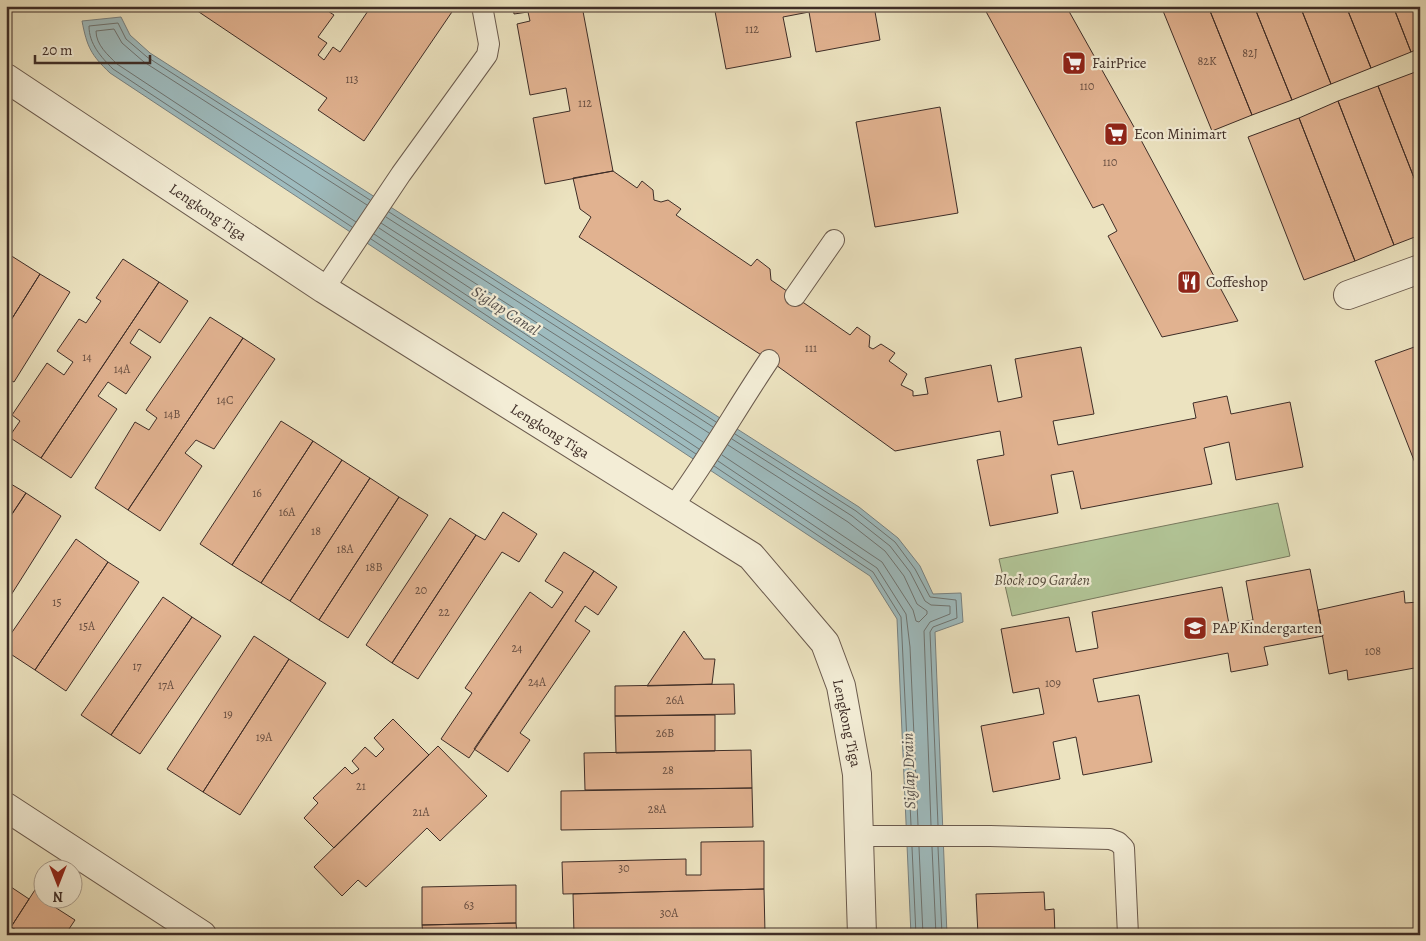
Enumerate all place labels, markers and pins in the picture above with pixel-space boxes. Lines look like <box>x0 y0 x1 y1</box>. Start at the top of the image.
supermarket icon: FairPrice <box>1061 50 1087 76</box>
place label: FairPrice <box>1092 53 1147 73</box>
supermarket icon: Econ Minimart <box>1103 121 1129 147</box>
place label: Econ Minimart <box>1134 124 1227 144</box>
restaurant icon: Coffeshop <box>1176 269 1202 295</box>
place label: Coffeshop <box>1206 272 1268 292</box>
school or university icon: PAP Kindergarten <box>1182 615 1208 641</box>
place label: PAP Kindergarten <box>1212 618 1322 638</box>

